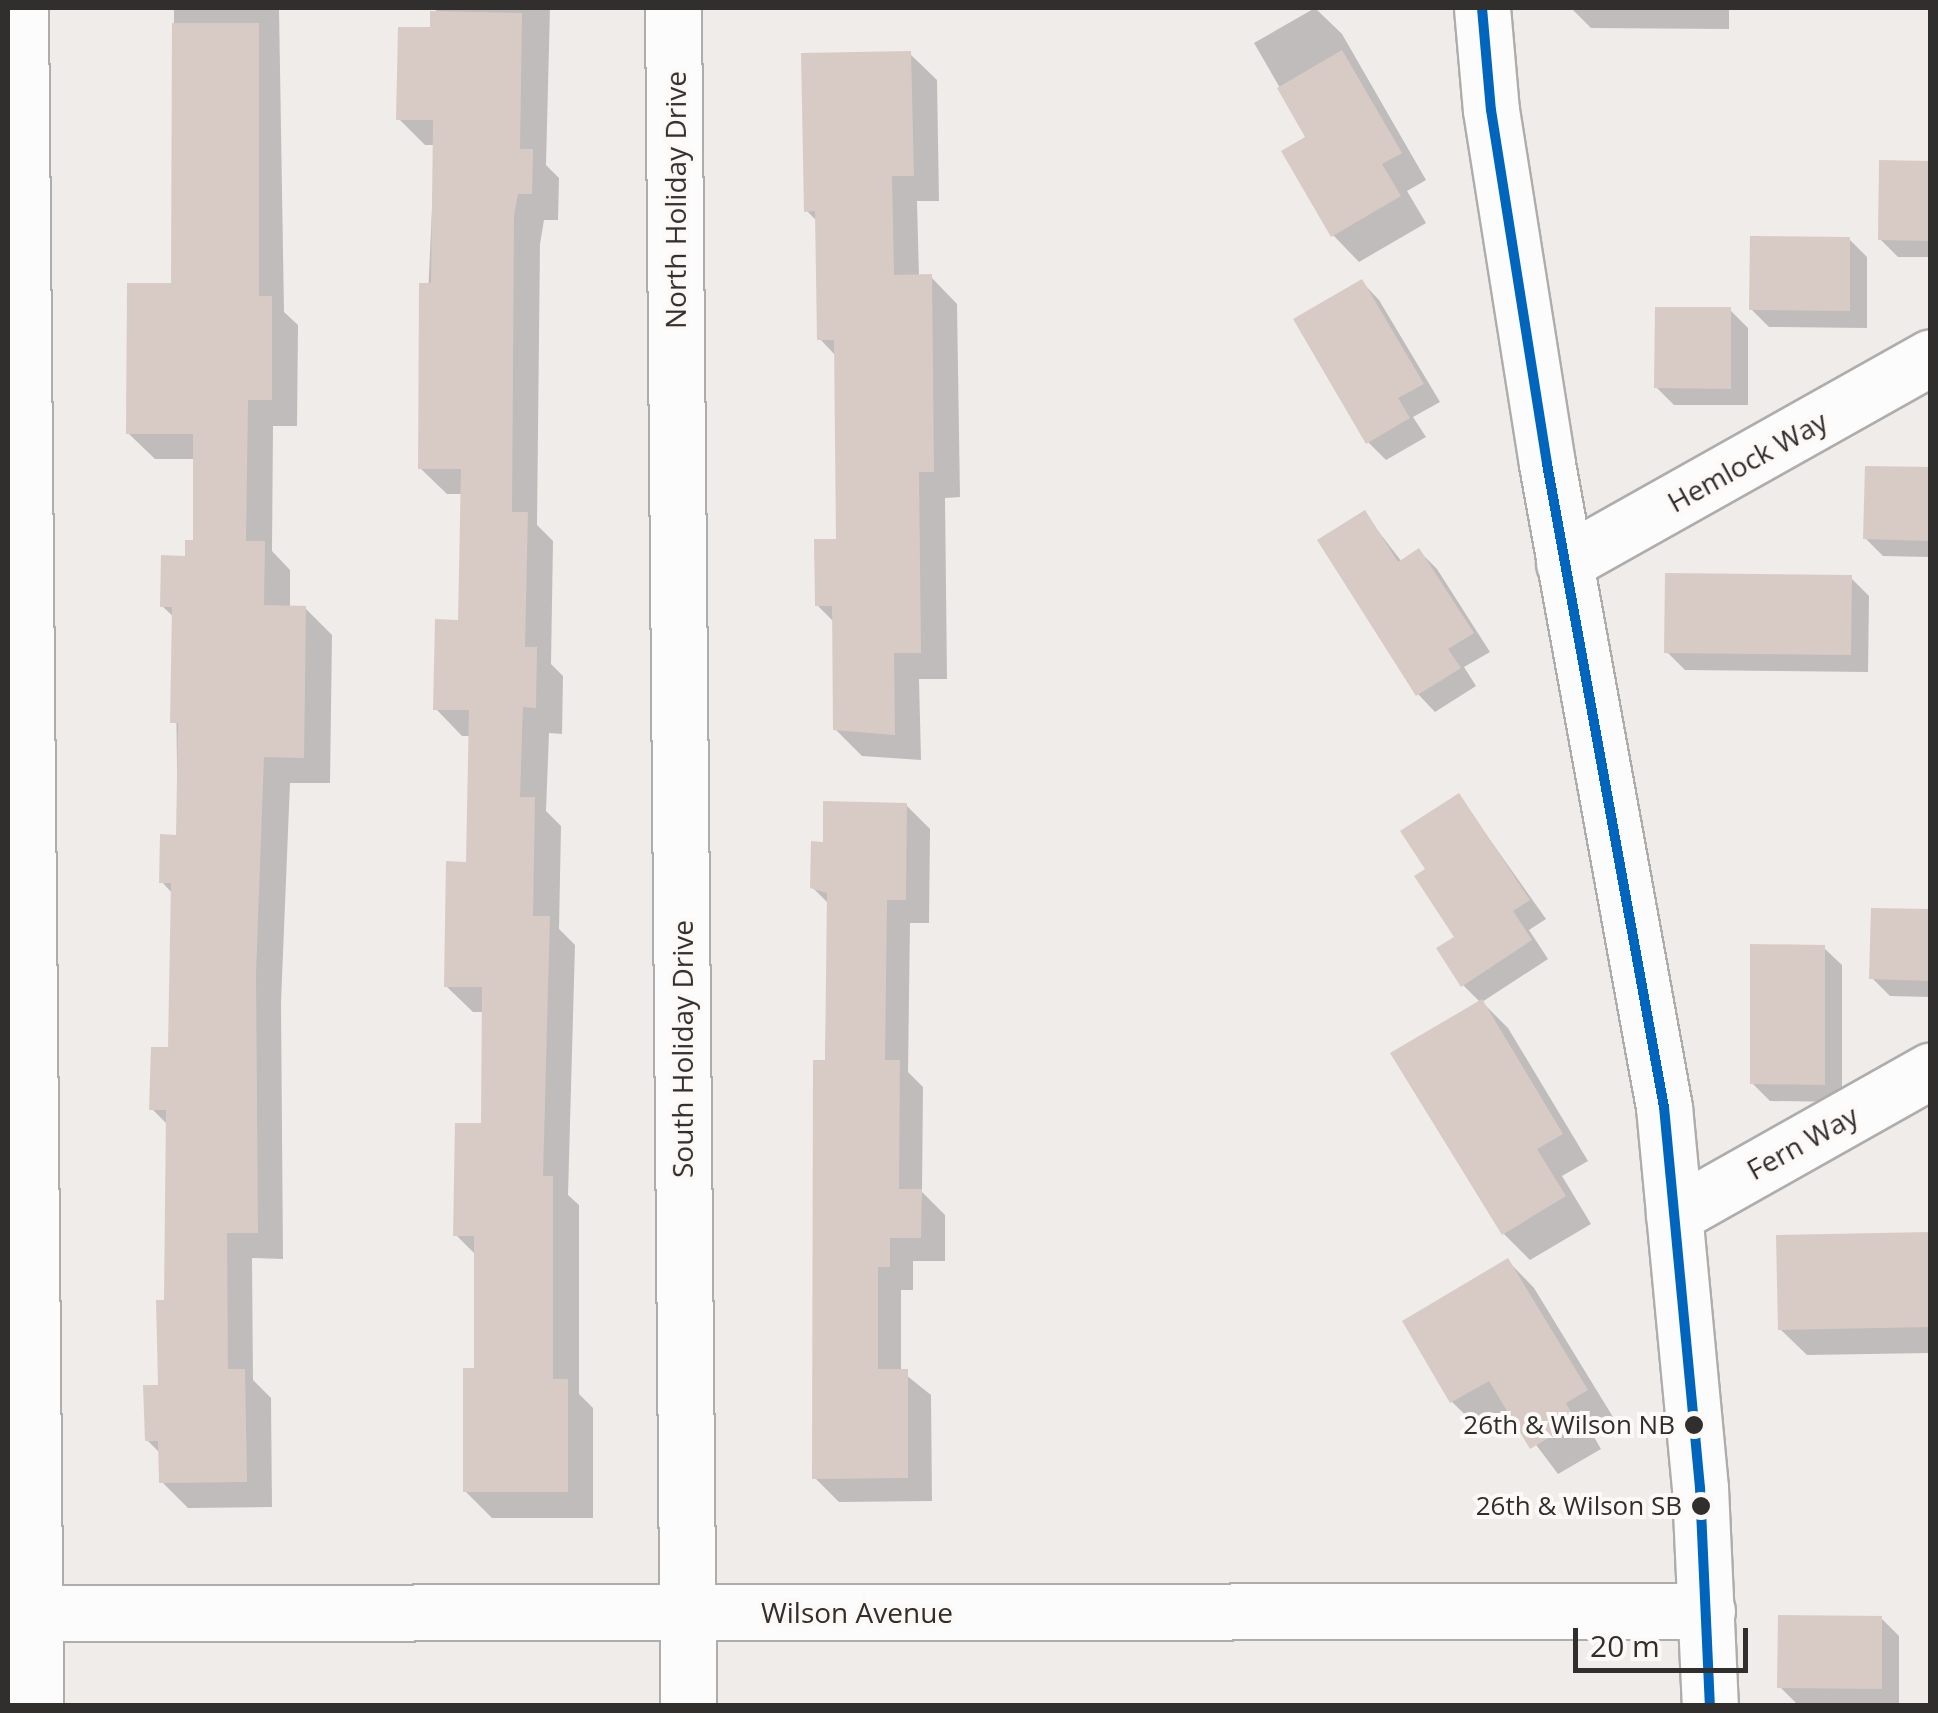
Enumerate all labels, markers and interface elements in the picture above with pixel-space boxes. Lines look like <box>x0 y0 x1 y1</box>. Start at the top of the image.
street label: North Holiday Drive <box>658 71 692 329</box>
street label: Hemlock Way <box>1661 403 1833 519</box>
street label: South Holiday Drive <box>665 920 699 1178</box>
street label: Fern Way <box>1741 1098 1863 1186</box>
place label: 26th & Wilson NB <box>1463 1409 1675 1441</box>
marker: 26th & Wilson NB <box>1684 1415 1704 1435</box>
place label: 26th & Wilson SB <box>1476 1490 1682 1522</box>
marker: 26th & Wilson SB <box>1691 1496 1711 1516</box>
street label: Wilson Avenue <box>761 1595 953 1629</box>
scale bar <box>1578 1608 1753 1670</box>
text: 20 m <box>1590 1625 1660 1666</box>

